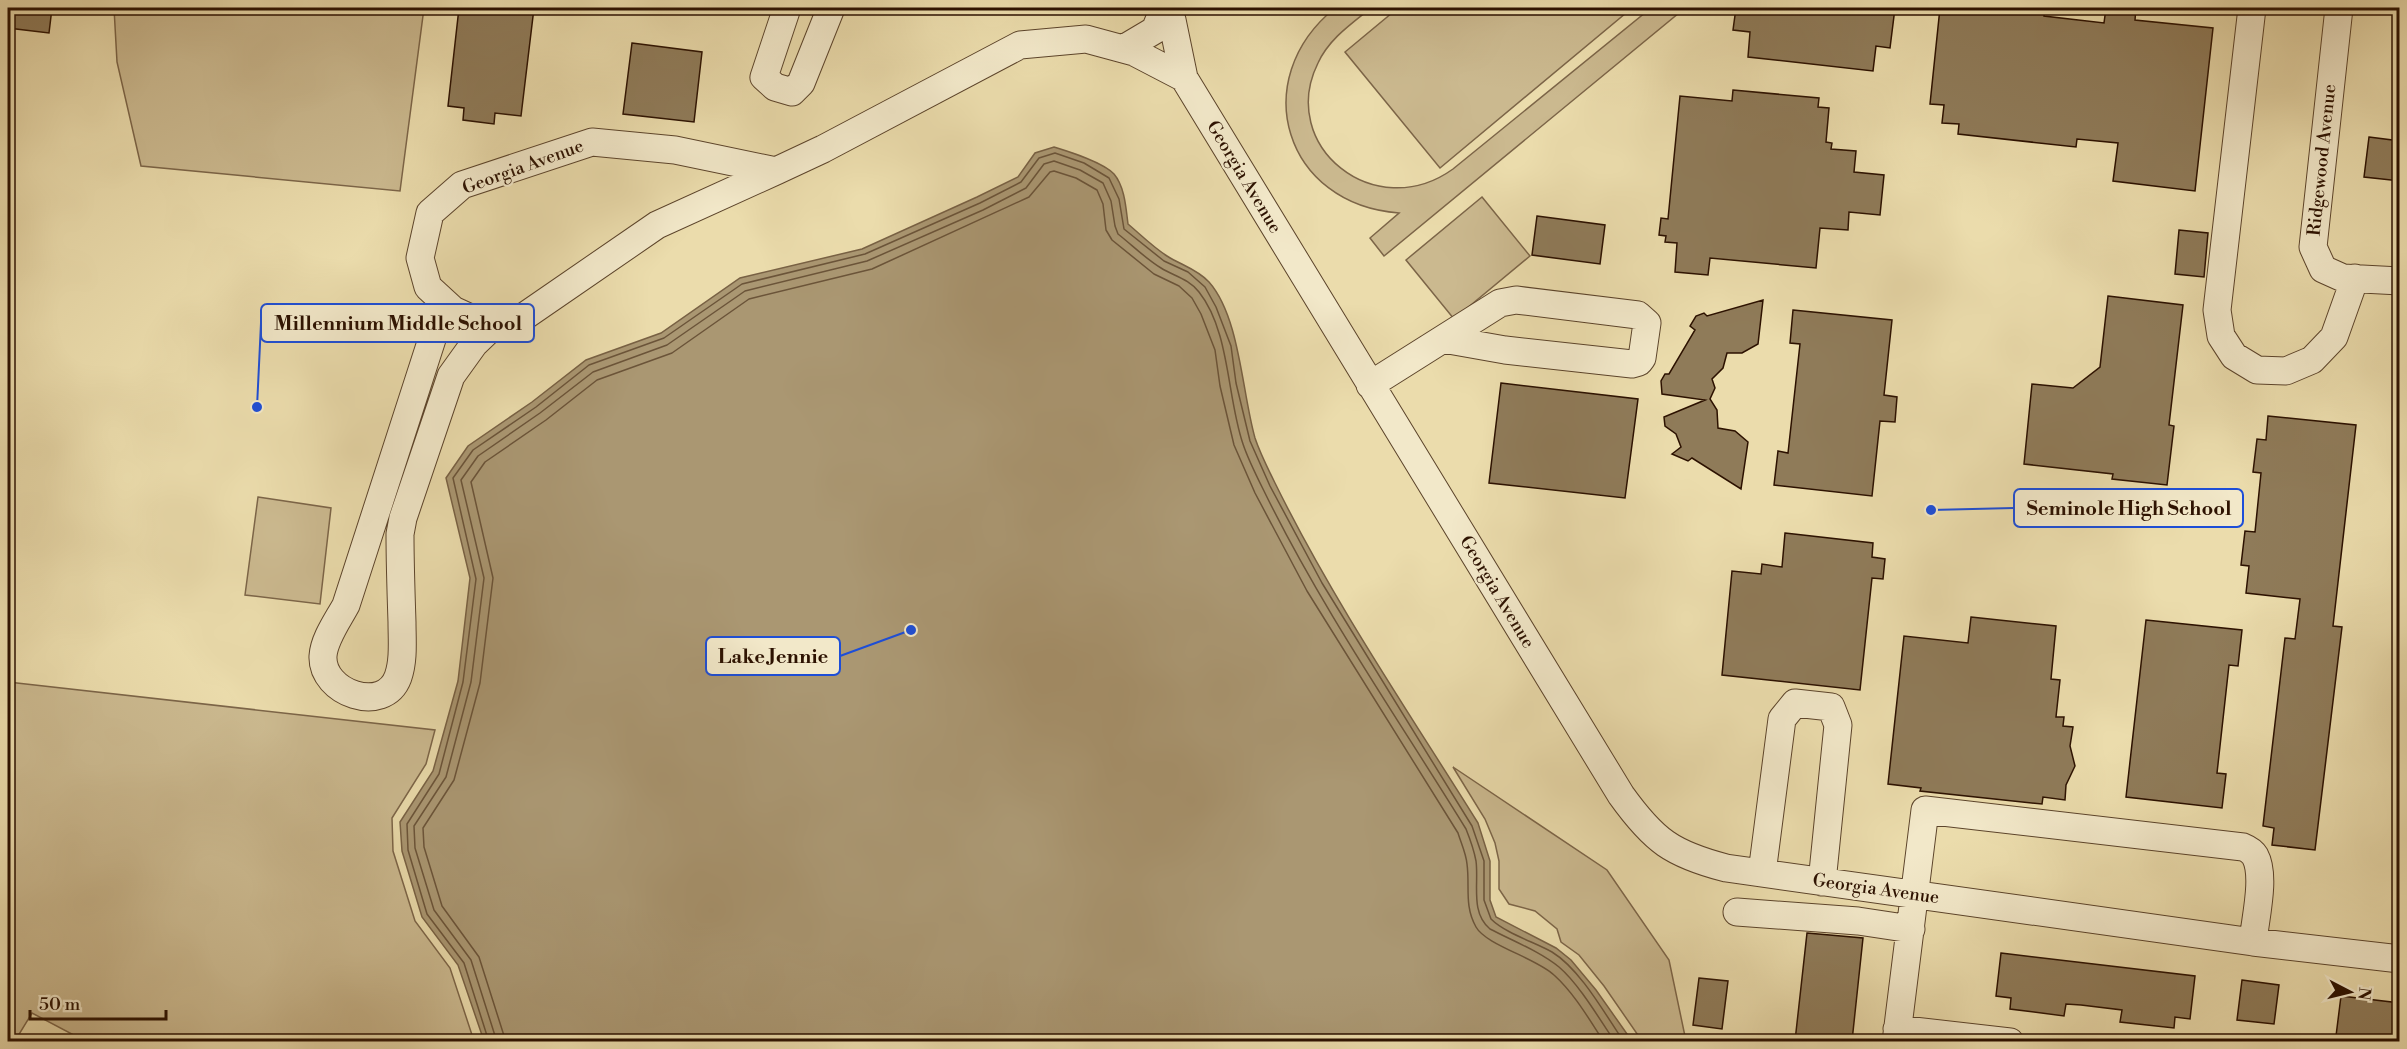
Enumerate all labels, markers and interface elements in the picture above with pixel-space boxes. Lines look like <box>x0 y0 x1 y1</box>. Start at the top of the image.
street label: Ridgewood Avenue <box>2303 83 2341 237</box>
street label: Georgia Avenue <box>1201 116 1287 238</box>
street label: Georgia Avenue <box>459 134 587 200</box>
callout: Millennium Middle School <box>261 304 534 342</box>
text: Millennium Middle School <box>274 312 523 337</box>
callout: Seminole High School <box>2014 489 2243 527</box>
text: Seminole High School <box>2026 497 2232 522</box>
street label: Georgia Avenue <box>1454 531 1540 653</box>
callout: Lake Jennie <box>706 637 840 675</box>
text: Lake Jennie <box>718 645 829 670</box>
street label: Georgia Avenue <box>1811 869 1941 909</box>
north arrow <box>2320 962 2380 1022</box>
scale bar <box>30 983 166 1021</box>
text: N <box>2353 986 2375 1002</box>
text: 50 m <box>39 993 81 1016</box>

